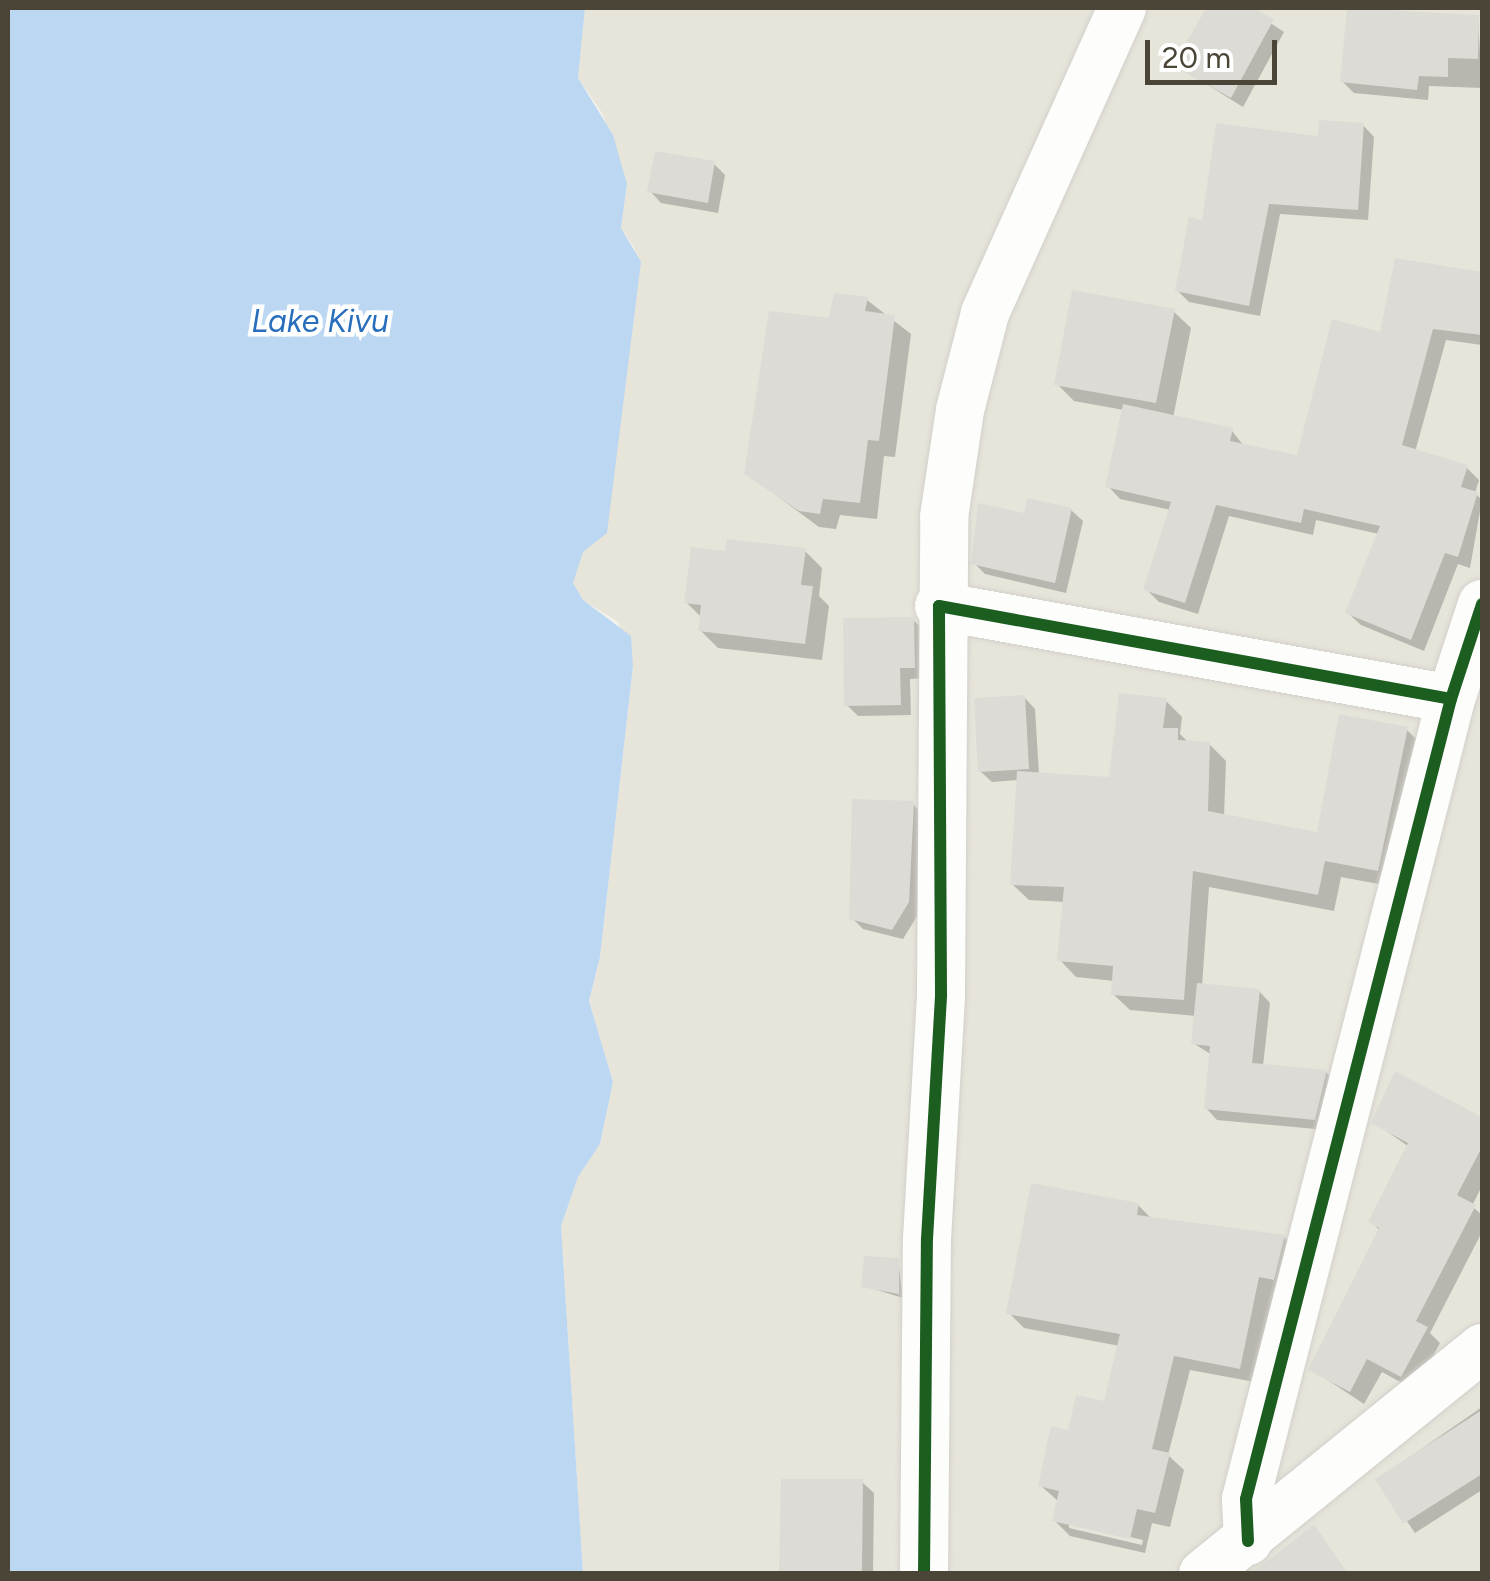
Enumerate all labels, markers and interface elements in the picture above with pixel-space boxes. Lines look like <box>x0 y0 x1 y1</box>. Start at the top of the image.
scale bar <box>1150 20 1282 82</box>
text: 20 m <box>1162 39 1231 76</box>
water label: Lake Kivu <box>251 302 389 340</box>

